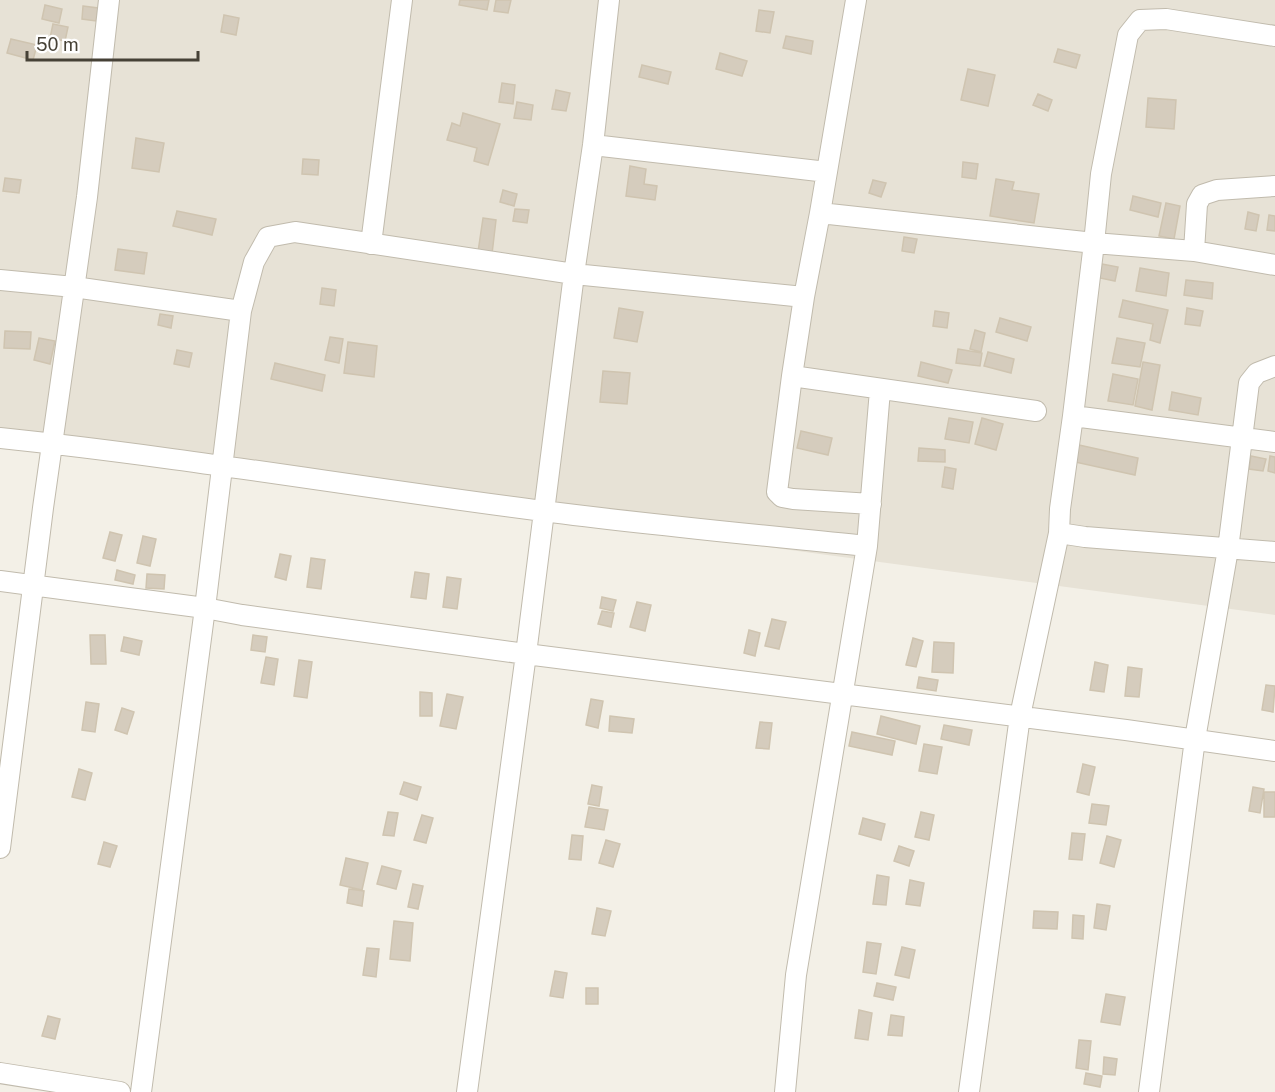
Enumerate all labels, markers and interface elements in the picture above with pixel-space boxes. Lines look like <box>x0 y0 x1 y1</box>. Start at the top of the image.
scale bar <box>27 24 198 62</box>
text: 50 m <box>36 34 79 55</box>

